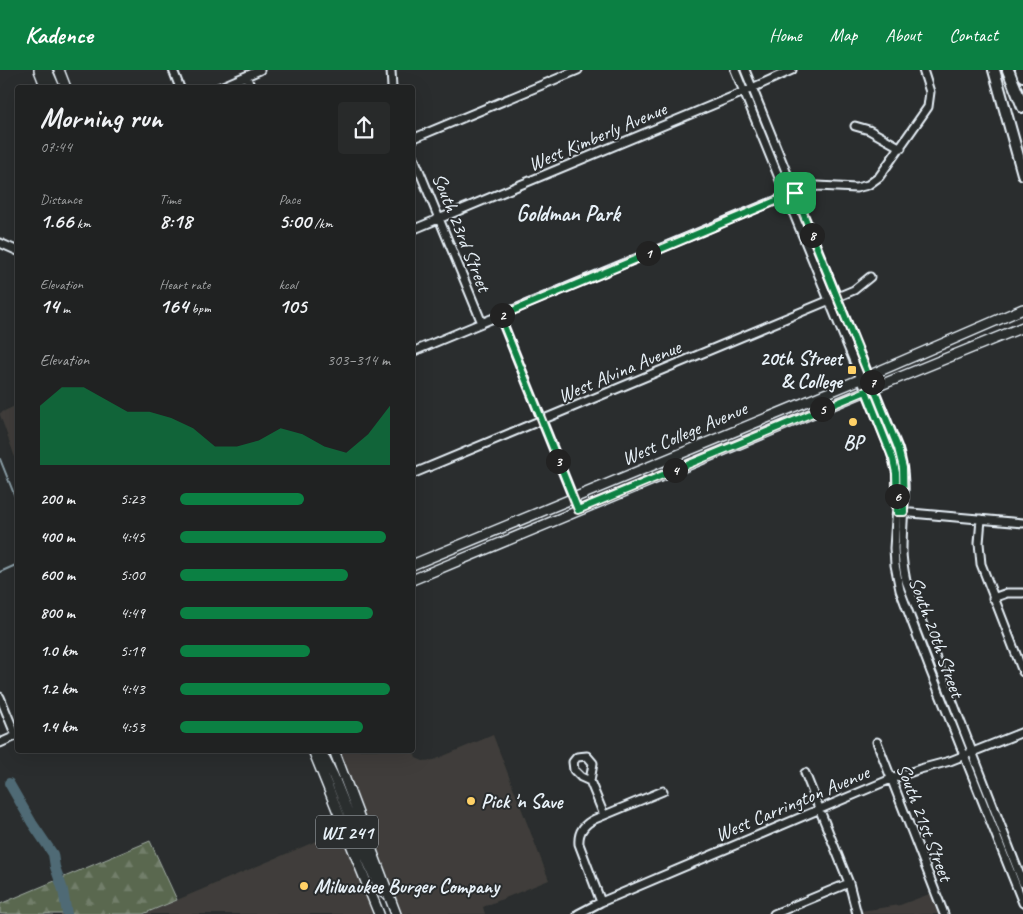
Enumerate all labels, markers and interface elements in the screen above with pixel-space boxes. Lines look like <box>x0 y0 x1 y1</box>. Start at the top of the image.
text: Kadence <box>25 20 93 50</box>
text: Home <box>769 24 802 46</box>
text: Map <box>830 24 857 46</box>
text: About <box>885 24 921 46</box>
text: Contact <box>949 24 998 46</box>
street label: West Kimberly Avenue <box>524 96 671 177</box>
text: Morning run <box>40 100 162 135</box>
button: share <box>338 102 390 154</box>
text: 07:44 <box>40 137 72 157</box>
street label: South 23rd Street <box>426 169 498 297</box>
pin <box>774 172 816 214</box>
icon: arrive <box>781 179 809 207</box>
text: Distance <box>40 191 82 208</box>
text: Time <box>159 191 181 208</box>
text: Pace <box>279 191 300 208</box>
district label: Goldman Park <box>516 200 621 228</box>
text: 1.66 <box>40 208 73 234</box>
text: 8:18 <box>159 208 192 234</box>
text: 5:00 <box>279 208 311 234</box>
text: km <box>73 215 90 232</box>
text: /km <box>311 215 333 232</box>
pin: 8 <box>800 222 824 248</box>
text: 8 <box>809 227 816 244</box>
pin: 1 <box>636 240 660 266</box>
text: 1 <box>645 245 652 262</box>
text: Elevation <box>40 276 83 293</box>
text: Heart rate <box>159 276 210 293</box>
text: kcal <box>279 276 297 293</box>
text: 14 <box>40 293 59 319</box>
text: 164 <box>159 293 188 319</box>
text: 105 <box>279 293 307 319</box>
text: m <box>59 300 70 317</box>
text: bpm <box>188 300 211 317</box>
pin: 2 <box>490 302 514 328</box>
text: 2 <box>499 307 506 324</box>
street label: West Alvina Avenue <box>554 334 686 409</box>
place label: 20th Street & College <box>760 346 844 394</box>
text: Elevation <box>40 350 89 370</box>
text: 303–314 m <box>327 350 390 370</box>
marker: 20th Street & College <box>846 364 858 376</box>
pin: 7 <box>860 370 884 394</box>
text: 7 <box>869 374 876 391</box>
street label: West College Avenue <box>618 395 752 471</box>
pin: 5 <box>810 396 834 422</box>
text: 5 <box>819 401 826 418</box>
marker: BP <box>847 416 859 428</box>
place label: BP <box>843 430 866 455</box>
pin: 3 <box>546 448 570 474</box>
text: 3 <box>555 453 562 470</box>
pin: 4 <box>662 458 688 482</box>
text: 4 <box>672 462 679 479</box>
pin: 6 <box>884 484 910 508</box>
text: 6 <box>894 488 901 505</box>
text: 200 m <box>40 489 75 509</box>
text: 5:23 <box>120 489 145 509</box>
text: 400 m <box>40 527 75 547</box>
text: 4:45 <box>120 527 145 547</box>
text: 600 m <box>40 565 75 585</box>
text: 5:00 <box>120 565 145 585</box>
street label: South 20th Street <box>903 574 971 703</box>
text: 800 m <box>40 603 75 623</box>
text: 4:49 <box>120 603 145 623</box>
text: 1.0 km <box>40 641 77 661</box>
text: 5:19 <box>120 641 145 661</box>
text: 1.2 km <box>40 679 77 699</box>
text: 4:43 <box>120 679 145 699</box>
text: 1.4 km <box>40 717 77 737</box>
text: 4:53 <box>120 717 145 737</box>
street label: West Carrington Avenue <box>711 759 874 847</box>
street label: South 21st Street <box>891 760 959 887</box>
place label: Pick 'n Save <box>481 789 564 814</box>
marker: Pick 'n Save <box>465 795 477 807</box>
road number: WI 241 <box>316 816 378 849</box>
place label: Milwaukee Burger Company <box>314 874 501 899</box>
marker: Milwaukee Burger Company <box>298 880 310 892</box>

